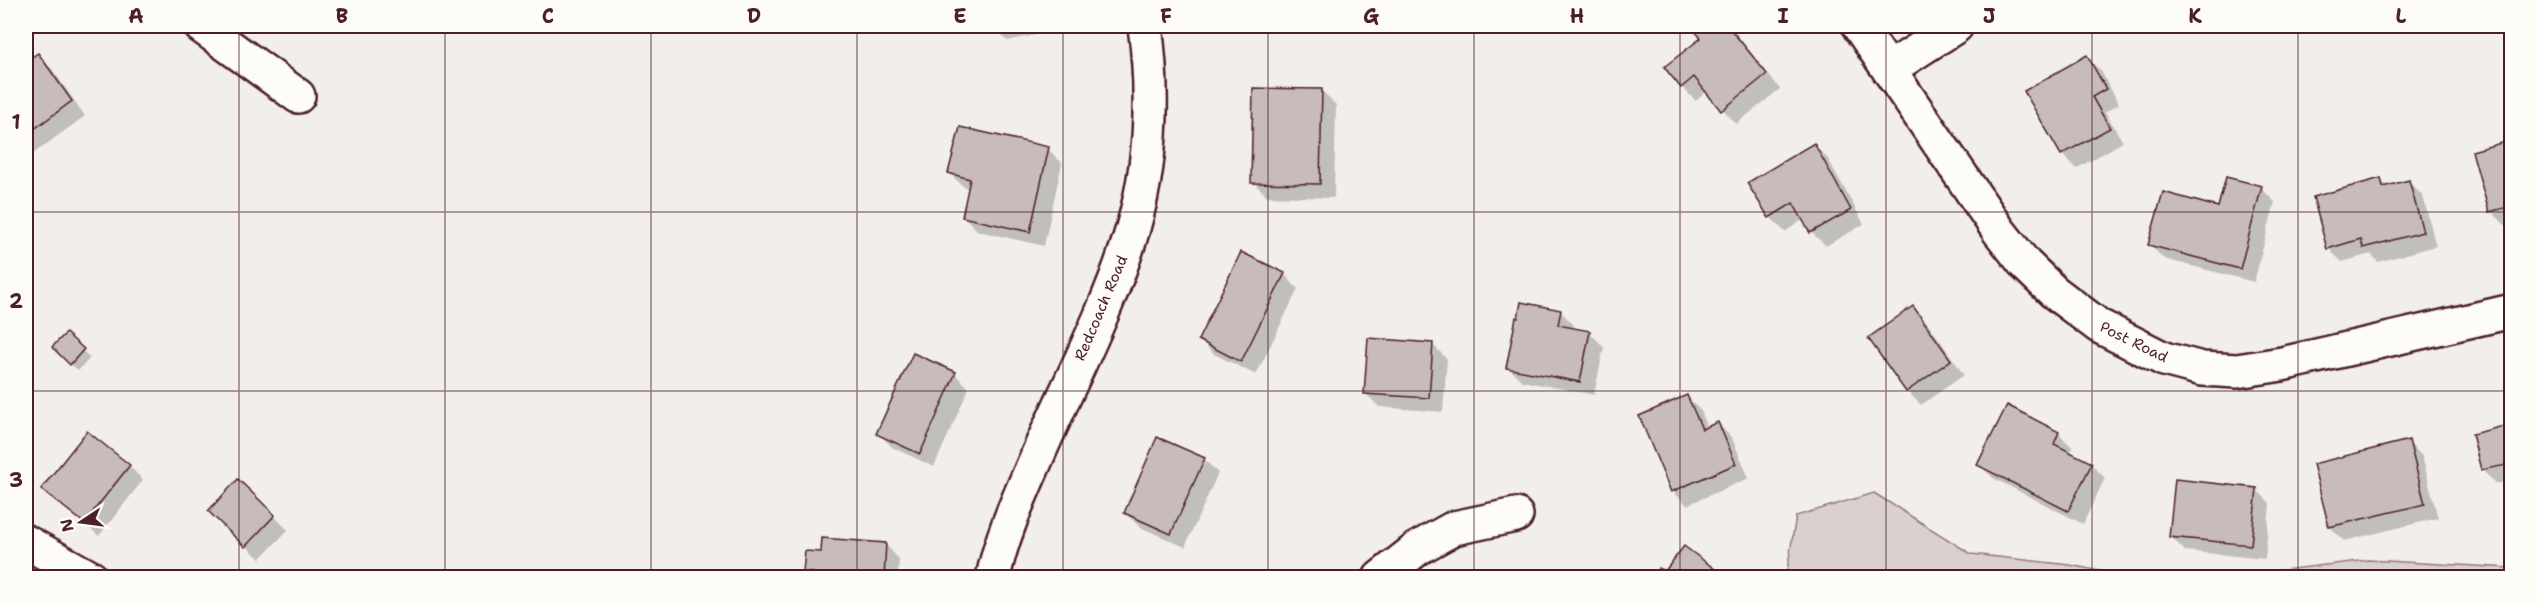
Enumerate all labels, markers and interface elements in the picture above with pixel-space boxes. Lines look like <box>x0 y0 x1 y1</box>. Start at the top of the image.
text: A <box>128 3 144 29</box>
text: B <box>336 3 348 29</box>
text: C <box>542 3 554 29</box>
text: D <box>747 3 761 29</box>
text: E <box>953 3 967 29</box>
text: F <box>1160 3 1172 29</box>
text: G <box>1363 3 1379 29</box>
text: H <box>1570 3 1584 29</box>
text: I <box>1777 3 1789 29</box>
text: J <box>1983 3 1996 29</box>
text: K <box>2188 3 2202 29</box>
text: L <box>2396 3 2407 29</box>
text: 1 <box>11 109 21 135</box>
street label: Redcoach Road <box>1070 252 1132 364</box>
text: 2 <box>9 288 23 314</box>
street label: Post Road <box>2097 317 2172 367</box>
text: 3 <box>9 467 23 493</box>
north arrow <box>51 492 111 552</box>
text: N <box>55 517 79 534</box>

